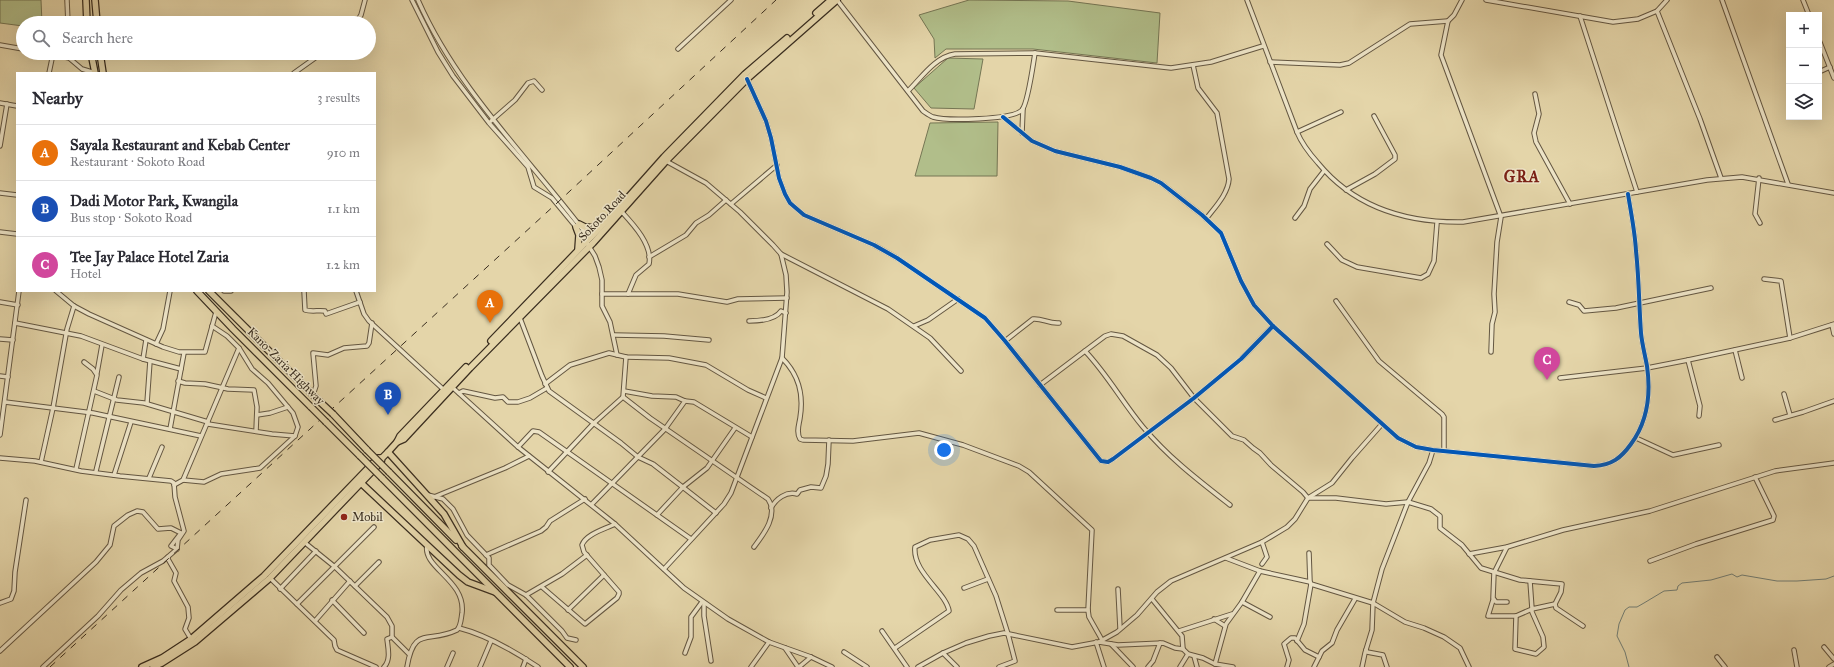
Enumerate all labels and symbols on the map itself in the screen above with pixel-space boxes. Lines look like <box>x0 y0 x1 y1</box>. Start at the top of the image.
district label: GRA <box>1504 167 1540 186</box>
street label: Sokoto Road <box>575 188 629 244</box>
pin: A <box>477 290 503 323</box>
street label: Kano-Zaria Highway <box>244 325 328 408</box>
pin: C <box>1534 347 1560 380</box>
pin: B <box>375 382 401 415</box>
your location <box>934 440 954 460</box>
place label: Mobil <box>352 510 383 524</box>
marker: Mobil <box>339 512 349 522</box>

